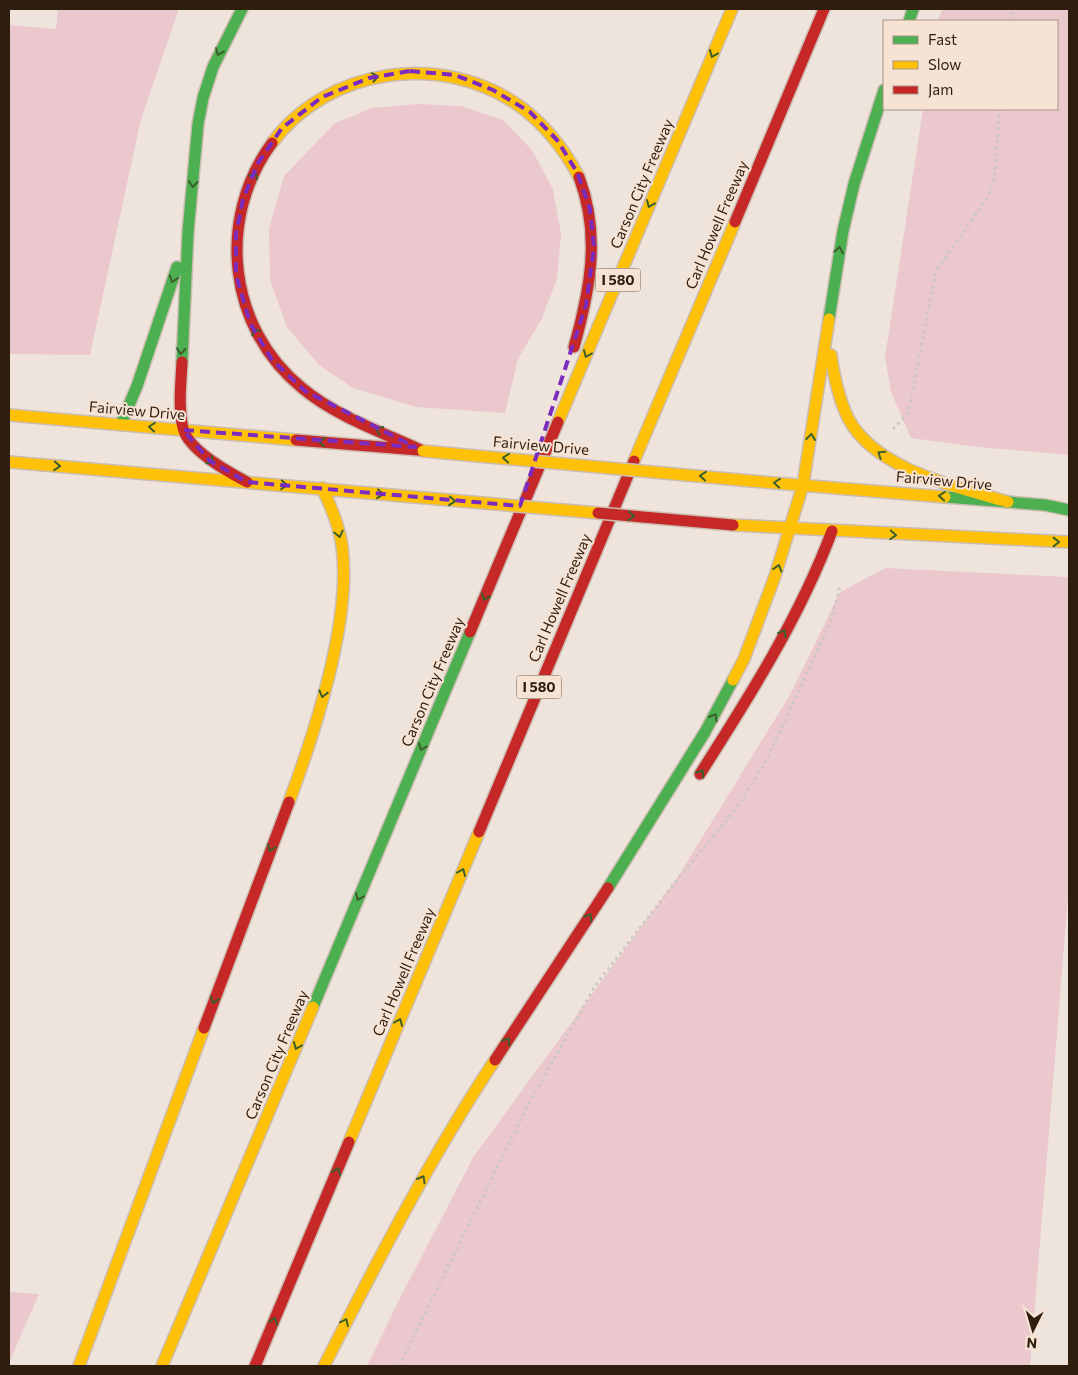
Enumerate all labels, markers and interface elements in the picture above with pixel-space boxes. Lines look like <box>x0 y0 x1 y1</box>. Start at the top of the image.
legend <box>883 20 1058 110</box>
text: Fast <box>928 30 957 48</box>
one-way arrow <box>215 47 226 56</box>
one-way arrow <box>709 49 719 58</box>
text: Slow <box>928 55 961 73</box>
one-way arrow <box>371 72 380 83</box>
text: Jam <box>928 80 953 98</box>
street label: Carson City Freeway <box>606 116 677 251</box>
street label: Carl Howell Freeway <box>681 157 751 292</box>
one-way arrow <box>247 171 258 180</box>
one-way arrow <box>187 180 198 188</box>
one-way arrow <box>646 199 657 208</box>
one-way arrow <box>834 246 844 255</box>
road number: I 580 <box>596 268 640 292</box>
one-way arrow <box>169 274 179 282</box>
one-way arrow <box>251 328 261 337</box>
one-way arrow <box>176 347 187 355</box>
one-way arrow <box>583 349 593 357</box>
street label: Fairview Drive <box>88 397 186 423</box>
one-way arrow <box>148 422 156 433</box>
one-way arrow <box>375 426 384 437</box>
street label: Fairview Drive <box>492 432 590 458</box>
one-way arrow <box>805 432 816 440</box>
one-way arrow <box>318 437 326 448</box>
one-way arrow <box>878 451 887 460</box>
one-way arrow <box>502 453 510 464</box>
one-way arrow <box>205 456 214 464</box>
one-way arrow <box>54 461 62 472</box>
street label: Fairview Drive <box>895 467 993 493</box>
one-way arrow <box>698 471 706 482</box>
one-way arrow <box>773 477 781 488</box>
one-way arrow <box>281 479 289 490</box>
one-way arrow <box>376 488 384 499</box>
one-way arrow <box>938 491 946 502</box>
one-way arrow <box>448 495 456 506</box>
one-way arrow <box>628 510 636 521</box>
one-way arrow <box>333 529 344 538</box>
one-way arrow <box>890 529 898 540</box>
street label: Carl Howell Freeway <box>524 530 594 665</box>
one-way arrow <box>1052 537 1060 547</box>
one-way arrow <box>772 564 782 572</box>
one-way arrow <box>481 592 492 601</box>
street label: Carson City Freeway <box>397 614 468 749</box>
one-way arrow <box>777 629 787 638</box>
road number: I 580 <box>516 676 562 699</box>
one-way arrow <box>318 689 329 698</box>
one-way arrow <box>708 713 718 722</box>
one-way arrow <box>418 742 429 751</box>
one-way arrow <box>695 769 704 778</box>
one-way arrow <box>267 843 277 852</box>
one-way arrow <box>456 868 466 877</box>
one-way arrow <box>355 892 366 901</box>
street label: Carl Howell Freeway <box>368 904 438 1039</box>
one-way arrow <box>583 913 592 923</box>
street label: Carson City Freeway <box>241 987 312 1122</box>
one-way arrow <box>210 995 220 1004</box>
one-way arrow <box>394 1018 404 1026</box>
one-way arrow <box>501 1037 510 1046</box>
one-way arrow <box>292 1041 303 1050</box>
one-way arrow <box>330 1167 341 1176</box>
one-way arrow <box>415 1175 425 1184</box>
north arrow <box>1008 1305 1058 1355</box>
one-way arrow <box>267 1317 278 1326</box>
one-way arrow <box>339 1318 349 1327</box>
text: N <box>1026 1335 1038 1352</box>

